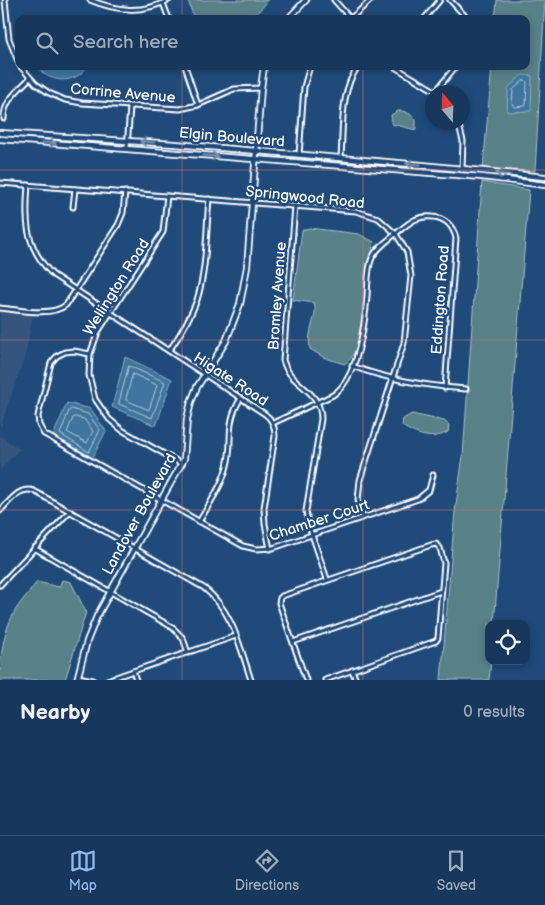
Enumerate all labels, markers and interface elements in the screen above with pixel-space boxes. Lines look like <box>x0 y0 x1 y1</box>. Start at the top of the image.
search box <box>15 15 530 70</box>
icon: search <box>33 29 61 57</box>
text: Search here <box>73 31 178 54</box>
street label: Corrine Avenue <box>70 79 176 108</box>
north arrow <box>425 85 470 130</box>
street label: Elgin Boulevard <box>178 123 286 152</box>
one-way arrow <box>139 137 155 147</box>
one-way arrow <box>40 138 56 147</box>
one-way arrow <box>202 151 218 160</box>
one-way arrow <box>406 159 422 169</box>
one-way arrow <box>496 169 512 179</box>
street label: Springwood Road <box>244 182 365 213</box>
street label: Wellington Road <box>79 235 154 339</box>
street label: Bromley Avenue <box>264 241 291 351</box>
street label: Eddington Road <box>427 245 454 355</box>
street label: Higate Road <box>190 348 272 411</box>
street label: Landover Boulevard <box>98 450 181 578</box>
street label: Chamber Court <box>267 495 372 546</box>
map controls <box>485 620 530 665</box>
button: locate <box>485 620 530 665</box>
text: Nearby <box>20 700 90 725</box>
text: 0 results <box>463 703 525 722</box>
tab: Map <box>69 847 97 894</box>
tab: Directions <box>235 847 299 894</box>
tab: Saved <box>437 847 476 894</box>

